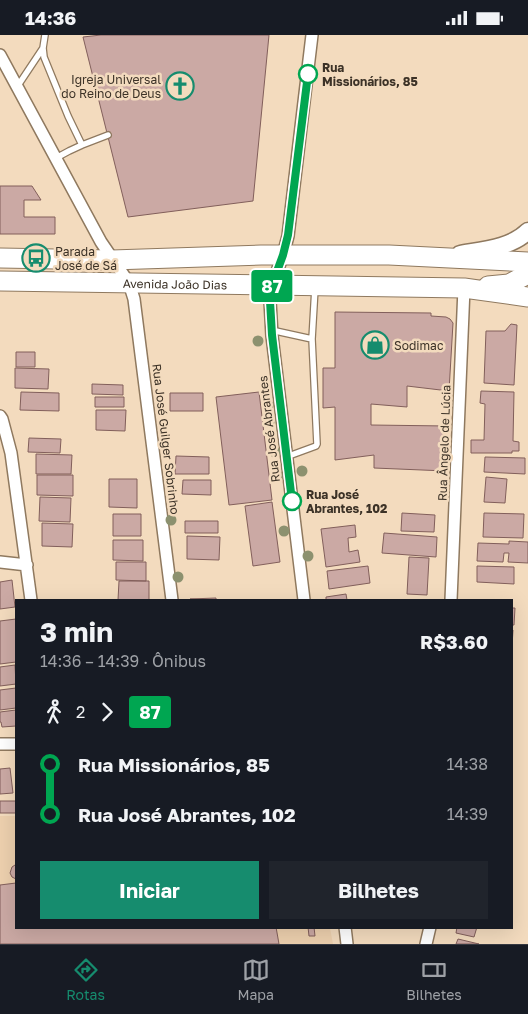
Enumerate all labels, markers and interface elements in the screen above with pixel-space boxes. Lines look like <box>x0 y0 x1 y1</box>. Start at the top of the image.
text: 14:36 <box>25 6 76 29</box>
place label: Rua Missionários, 85 <box>322 60 418 89</box>
marker: Rua Missionários, 85 <box>298 64 318 84</box>
church icon: Igreja Universal do Reino de Deus <box>165 71 195 101</box>
place label: Igreja Universal do Reino de Deus <box>61 72 161 101</box>
bus stop icon: Parada José de Sá <box>21 243 51 273</box>
place label: Parada José de Sá <box>55 244 117 273</box>
line badge: 87 <box>250 270 294 302</box>
street label: Avenida João Dias <box>123 275 227 292</box>
text: 87 <box>261 275 283 297</box>
shop icon: Sodimac <box>360 330 390 360</box>
place label: Sodimac <box>394 338 444 353</box>
street label: Rua José Guilger Sobrinho <box>149 363 183 515</box>
street label: Rua José Abrantes <box>255 375 283 483</box>
street label: Rua Ângelo de Lúcia <box>434 385 454 501</box>
place label: Rua José Abrantes, 102 <box>306 487 387 516</box>
marker: Rua José Abrantes, 102 <box>282 491 302 511</box>
text: 3 min <box>40 615 113 648</box>
text: R$3.60 <box>420 630 488 653</box>
text: 14:36 – 14:39 · Ônibus <box>40 651 206 671</box>
icon: walk <box>40 698 68 726</box>
icon: forward <box>93 698 121 726</box>
text: 87 <box>139 701 161 723</box>
text: 2 <box>76 702 85 722</box>
text: Rua Missionários, 85 <box>78 753 270 776</box>
text: 14:38 <box>447 754 488 774</box>
text: Rua José Abrantes, 102 <box>78 803 296 826</box>
text: 14:39 <box>447 804 488 824</box>
button: Iniciar <box>40 861 259 919</box>
button: Bilhetes <box>269 861 488 919</box>
tab: Rotas <box>66 956 105 1003</box>
tab: Mapa <box>237 956 274 1003</box>
tab: Bilhetes <box>406 956 462 1003</box>

